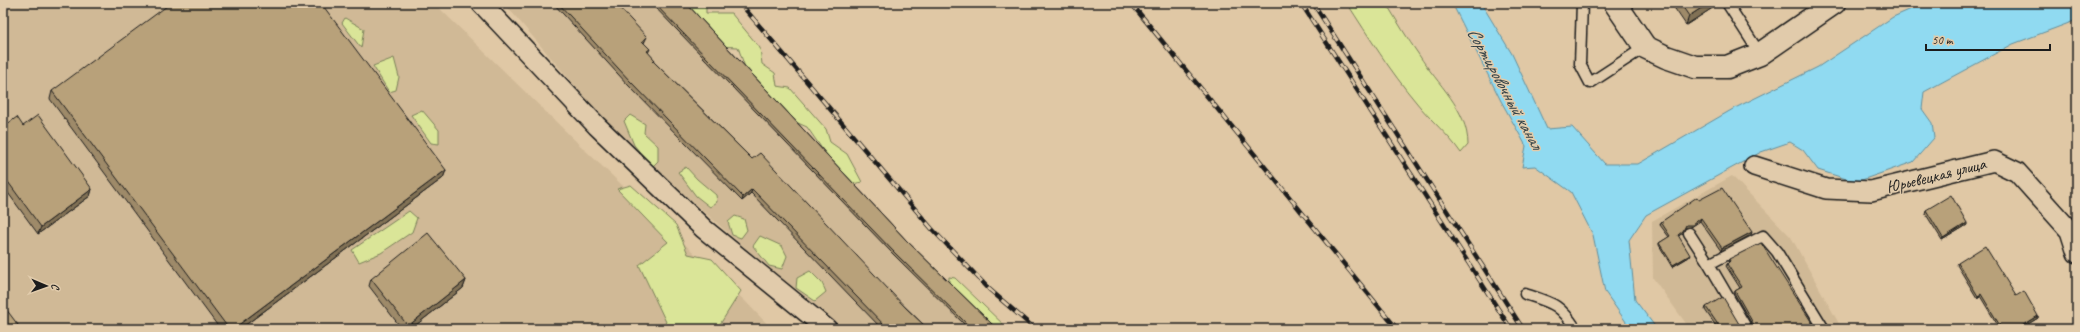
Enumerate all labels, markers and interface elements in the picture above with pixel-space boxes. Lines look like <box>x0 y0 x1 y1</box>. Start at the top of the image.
water label: Сортировочный канал <box>1463 24 1549 155</box>
scale bar <box>1926 26 2050 52</box>
text: 50 m <box>1932 32 1954 48</box>
street label: Юрьевецкая улица <box>1884 153 1990 198</box>
north arrow <box>26 266 66 306</box>
text: С <box>49 283 63 291</box>

